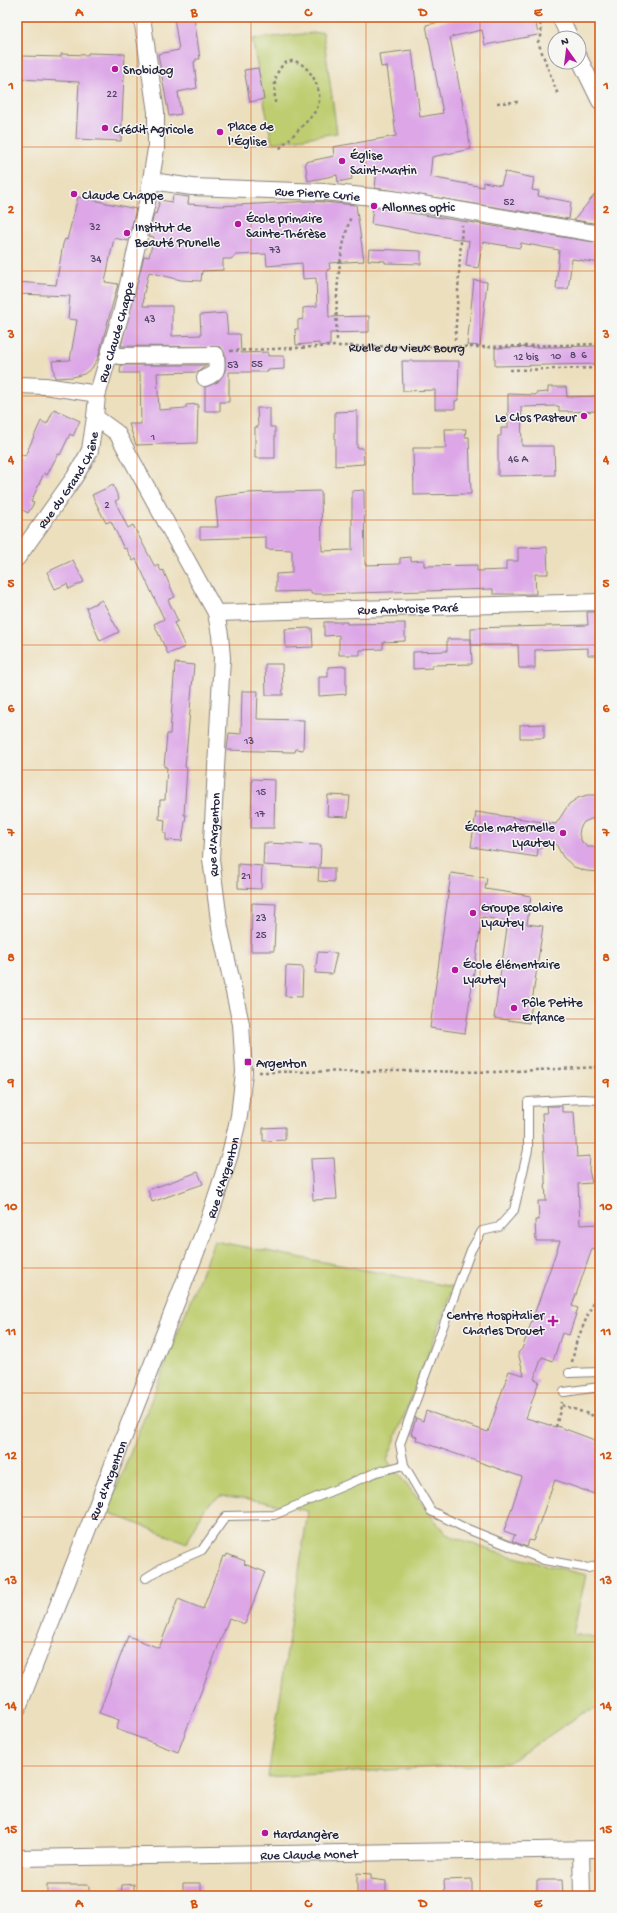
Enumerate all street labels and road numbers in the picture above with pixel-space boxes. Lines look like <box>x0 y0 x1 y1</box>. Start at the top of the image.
street label: Rue Pierre Curie <box>274 185 361 206</box>
street label: Rue Claude Chappe <box>96 280 138 385</box>
street label: Ruelle du Vieux Bourg <box>349 341 465 357</box>
street label: Rue du Grand Chêne <box>36 431 103 532</box>
street label: Rue Ambroise Paré <box>357 601 459 619</box>
street label: Rue d'Argenton <box>206 792 225 878</box>
street label: Rue d'Argenton <box>205 1135 244 1221</box>
street label: Rue d'Argenton <box>87 1438 132 1523</box>
street label: Rue Claude Monet <box>260 1848 360 1864</box>

